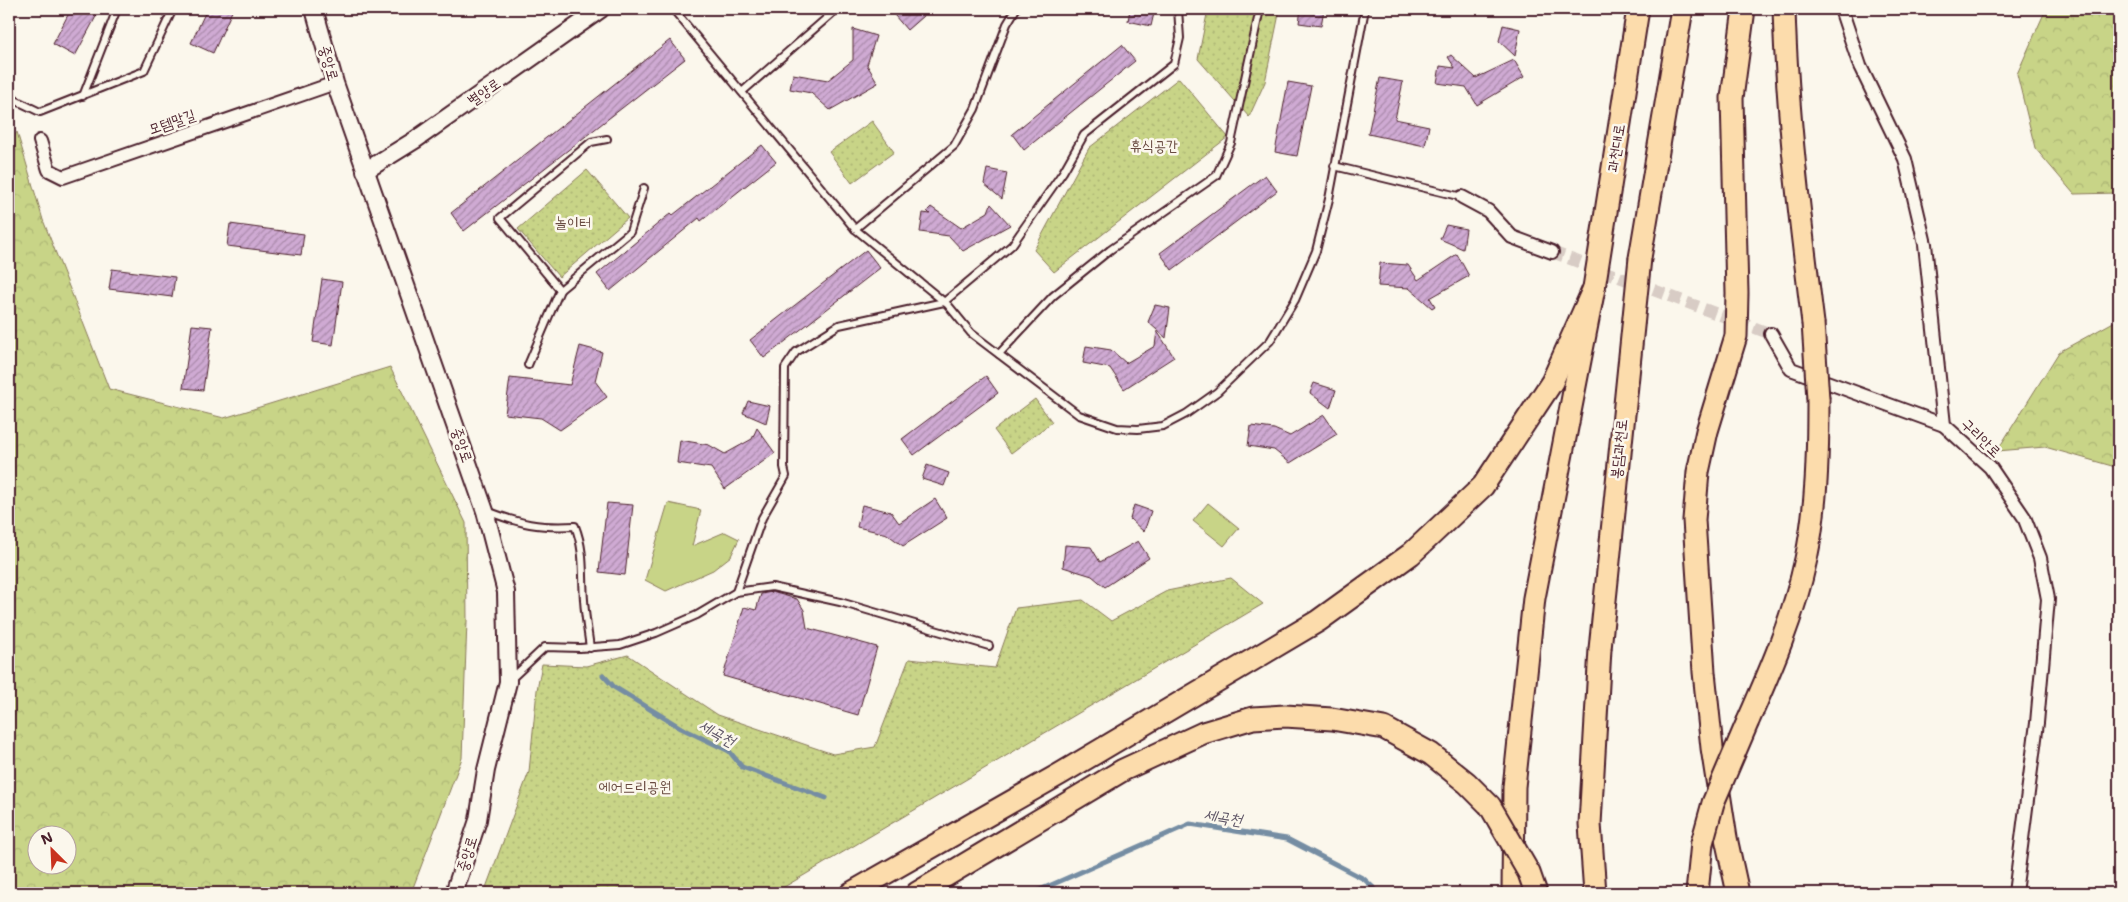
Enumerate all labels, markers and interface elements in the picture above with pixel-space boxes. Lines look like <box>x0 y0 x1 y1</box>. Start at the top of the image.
street label: 중앙로 <box>314 43 344 83</box>
street label: 별양로 <box>463 73 505 111</box>
street label: 모템말길 <box>146 105 198 139</box>
street label: 과천대로 <box>1602 123 1630 173</box>
park label: 휴식공간 <box>1130 136 1178 156</box>
park label: 놀이터 <box>555 213 591 233</box>
street label: 구리안로 <box>1957 414 2005 462</box>
street label: 봉담과천로 <box>1606 418 1632 480</box>
street label: 중앙로 <box>447 425 477 465</box>
water label: 세곡천 <box>695 714 741 753</box>
park label: 에어드리공원 <box>599 777 671 797</box>
water label: 세곡천 <box>1202 804 1246 831</box>
north arrow <box>28 824 78 874</box>
text: N <box>38 828 55 849</box>
street label: 중앙로 <box>452 834 482 874</box>

